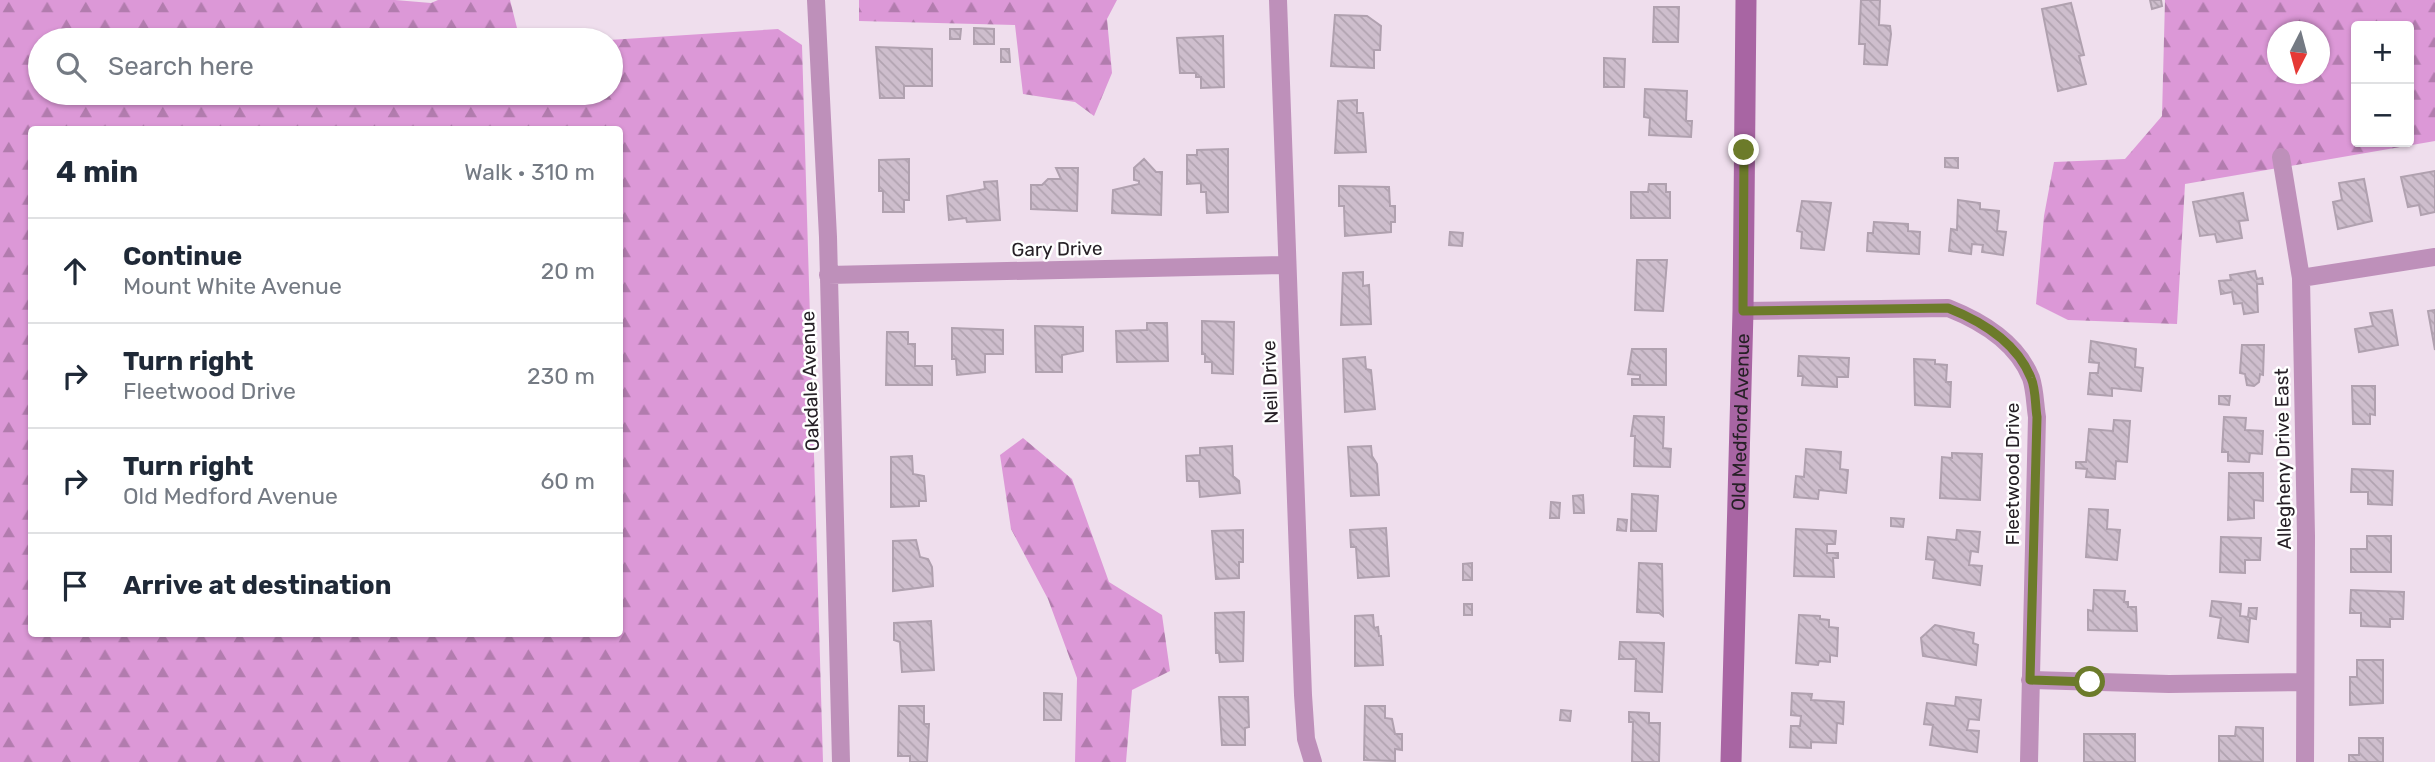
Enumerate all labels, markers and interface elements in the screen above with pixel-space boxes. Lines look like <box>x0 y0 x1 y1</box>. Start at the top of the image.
north arrow <box>2267 21 2330 84</box>
map controls <box>2351 21 2414 147</box>
button: + <box>2351 21 2414 84</box>
search box <box>28 28 623 105</box>
icon: search <box>52 48 90 86</box>
text: Search here <box>108 51 254 82</box>
button: − <box>2351 84 2414 147</box>
route end <box>1728 134 1759 165</box>
text: 4 min <box>56 154 138 190</box>
text: Walk · 310 m <box>464 158 595 186</box>
street label: Gary Drive <box>1011 237 1103 261</box>
text: Continue <box>123 241 242 272</box>
icon: ahead <box>56 252 94 290</box>
text: 20 m <box>541 257 595 285</box>
text: Mount White Avenue <box>123 272 342 300</box>
street label: Oakdale Avenue <box>796 310 824 452</box>
street label: Old Medford Avenue <box>1726 333 1754 511</box>
street label: Neil Drive <box>1257 340 1283 424</box>
text: Turn right <box>123 346 253 377</box>
icon: right <box>56 357 94 395</box>
text: 230 m <box>527 362 595 390</box>
street label: Allegheny Drive East <box>2270 368 2296 550</box>
text: Fleetwood Drive <box>123 377 296 405</box>
street label: Fleetwood Drive <box>2001 403 2024 545</box>
text: Turn right <box>123 451 253 482</box>
icon: right <box>56 462 94 500</box>
text: 60 m <box>540 467 595 495</box>
text: Old Medford Avenue <box>123 482 338 510</box>
icon: arrive <box>56 567 94 605</box>
text: Arrive at destination <box>123 570 391 601</box>
route start <box>2074 666 2105 697</box>

